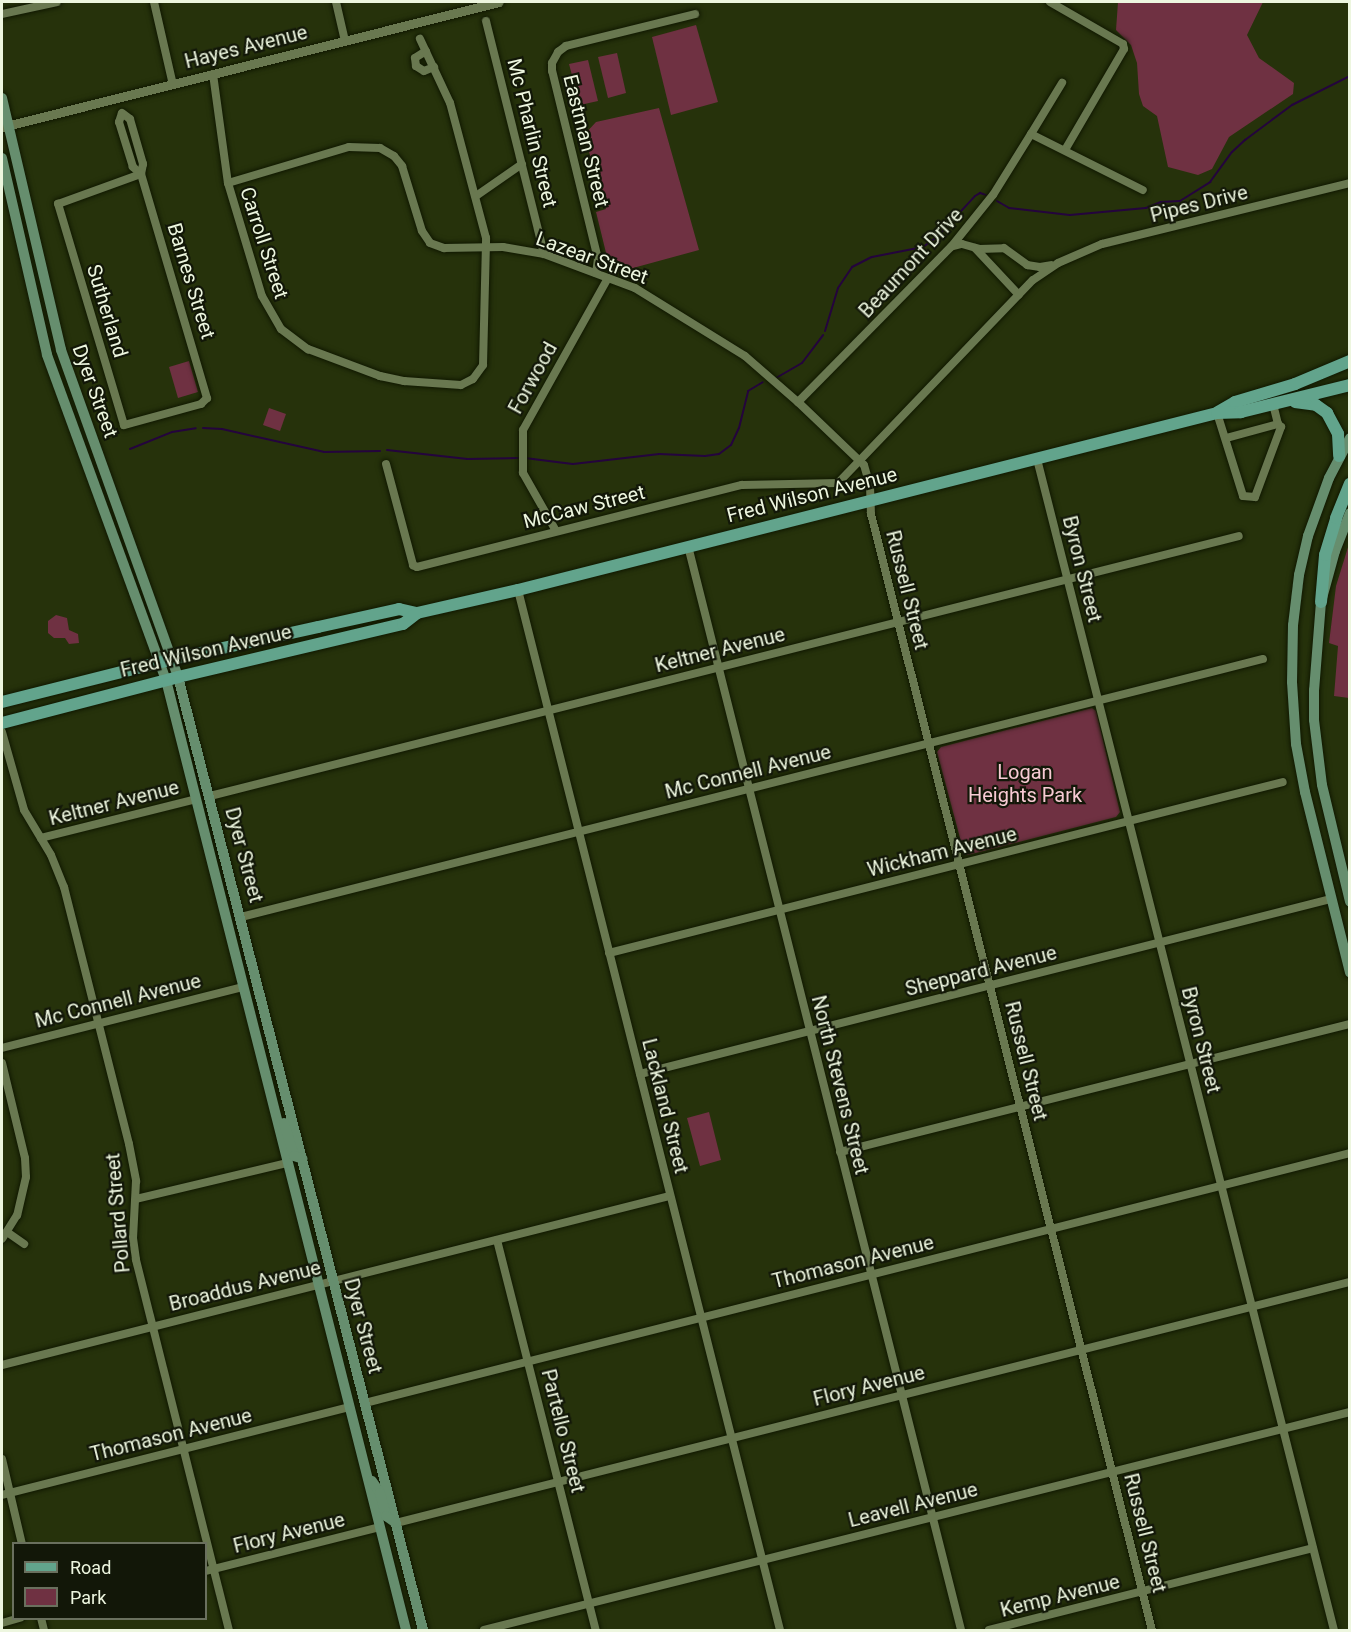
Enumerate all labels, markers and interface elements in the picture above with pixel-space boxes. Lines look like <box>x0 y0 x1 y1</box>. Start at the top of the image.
street label: Hayes Avenue <box>182 20 310 74</box>
street label: Mc Pharlin Street <box>502 56 562 210</box>
street label: Eastman Street <box>558 72 614 210</box>
street label: Pipes Drive <box>1148 180 1250 228</box>
street label: Carroll Street <box>235 184 293 302</box>
street label: Beaumont Drive <box>854 203 968 323</box>
street label: Barnes Street <box>162 220 220 342</box>
street label: Lazear Street <box>533 227 651 289</box>
street label: Sutherland <box>82 262 132 360</box>
street label: Forwood <box>504 338 562 418</box>
street label: Dyer Street <box>67 341 123 441</box>
street label: Fred Wilson Avenue <box>724 462 900 528</box>
street label: McCaw Street <box>521 480 647 534</box>
street label: Byron Street <box>1057 513 1107 625</box>
street label: Russell Street <box>881 528 933 652</box>
street label: Fred Wilson Avenue <box>118 620 294 682</box>
street label: Keltner Avenue <box>653 622 787 678</box>
street label: Mc Connell Avenue <box>663 740 833 804</box>
park label: Logan Heights Park <box>968 760 1082 807</box>
street label: Keltner Avenue <box>47 775 181 831</box>
street label: Dyer Street <box>220 805 268 905</box>
street label: Wickham Avenue <box>865 822 1019 882</box>
street label: Sheppard Avenue <box>903 941 1059 1001</box>
street label: Mc Connell Avenue <box>33 969 203 1033</box>
street label: Byron Street <box>1176 984 1226 1096</box>
street label: North Stevens Street <box>806 993 874 1177</box>
street label: Russell Street <box>1000 999 1052 1123</box>
street label: Lackland Street <box>637 1036 693 1176</box>
street label: Pollard Street <box>101 1152 135 1274</box>
street label: Thomason Avenue <box>770 1230 936 1294</box>
street label: Broaddus Avenue <box>167 1256 323 1316</box>
street label: Dyer Street <box>339 1276 387 1376</box>
street label: Flory Avenue <box>811 1361 927 1411</box>
street label: Partello Street <box>536 1367 590 1495</box>
street label: Thomason Avenue <box>88 1403 254 1467</box>
street label: Russell Street <box>1119 1471 1171 1595</box>
street label: Leavell Avenue <box>846 1477 980 1533</box>
street label: Flory Avenue <box>231 1508 347 1558</box>
legend <box>12 1542 207 1620</box>
text: Road <box>70 1557 111 1578</box>
street label: Kemp Avenue <box>998 1570 1122 1622</box>
text: Park <box>70 1587 106 1608</box>

